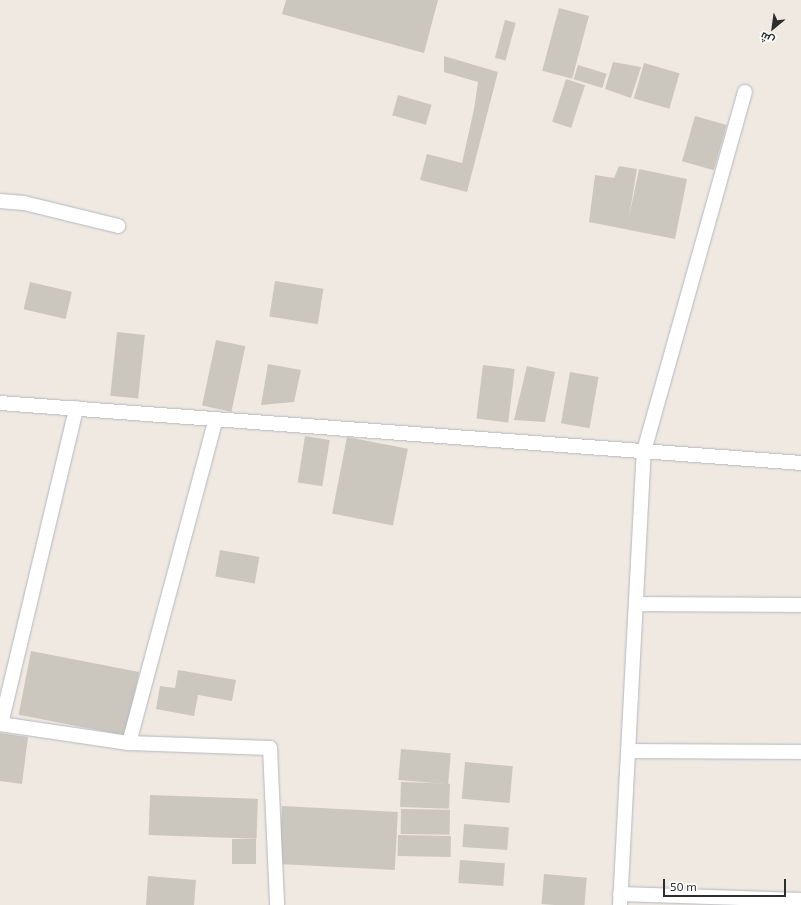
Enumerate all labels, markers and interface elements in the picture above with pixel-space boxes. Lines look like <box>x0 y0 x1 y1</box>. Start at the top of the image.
north arrow <box>753 8 793 48</box>
text: ش <box>758 30 776 48</box>
scale bar <box>665 871 788 897</box>
text: 50 m <box>670 879 697 893</box>

